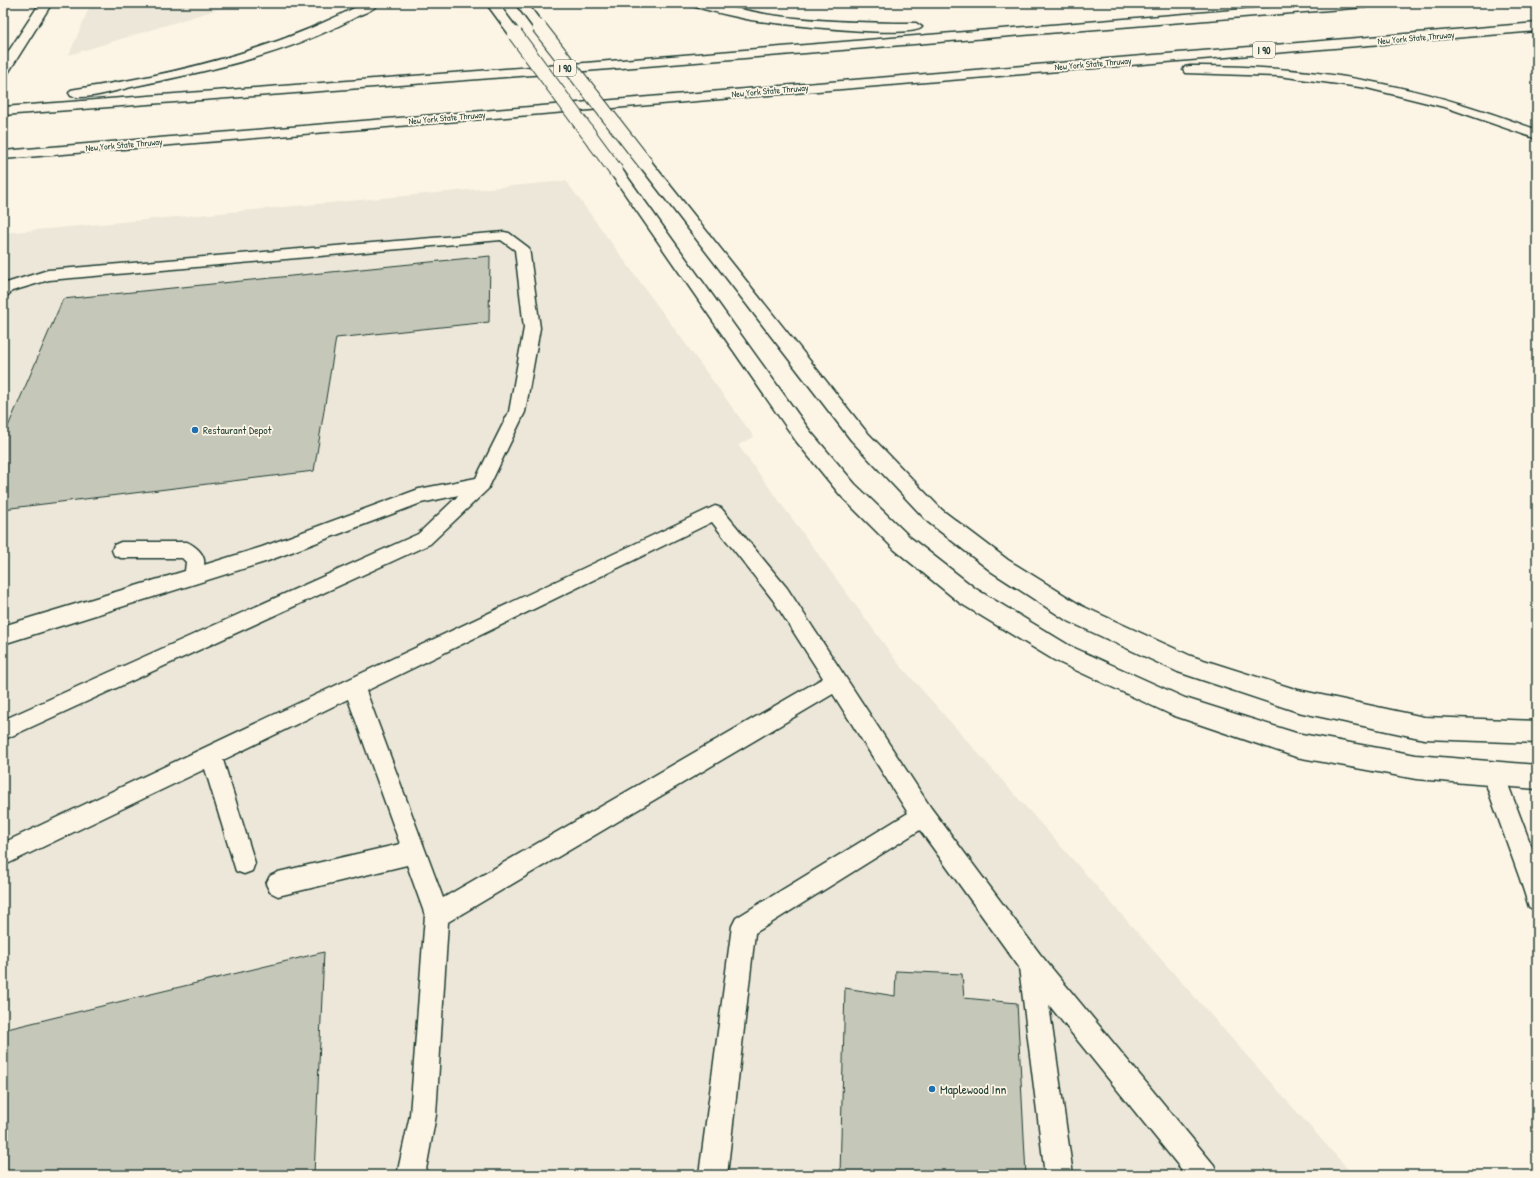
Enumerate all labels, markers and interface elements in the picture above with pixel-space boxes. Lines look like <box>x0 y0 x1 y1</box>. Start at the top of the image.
street label: New York State Thruway <box>1377 29 1455 47</box>
road number: I 90 <box>1253 42 1275 58</box>
street label: New York State Thruway <box>1054 55 1132 73</box>
road number: I 90 <box>554 60 576 76</box>
street label: New York State Thruway <box>731 82 809 100</box>
street label: New York State Thruway <box>408 109 486 127</box>
street label: New York State Thruway <box>85 136 163 154</box>
place label: Restaurant Depot <box>203 423 272 437</box>
marker: Restaurant Depot <box>190 425 200 435</box>
place label: Maplewood Inn <box>940 1080 1007 1098</box>
marker: Maplewood Inn <box>927 1084 937 1094</box>

